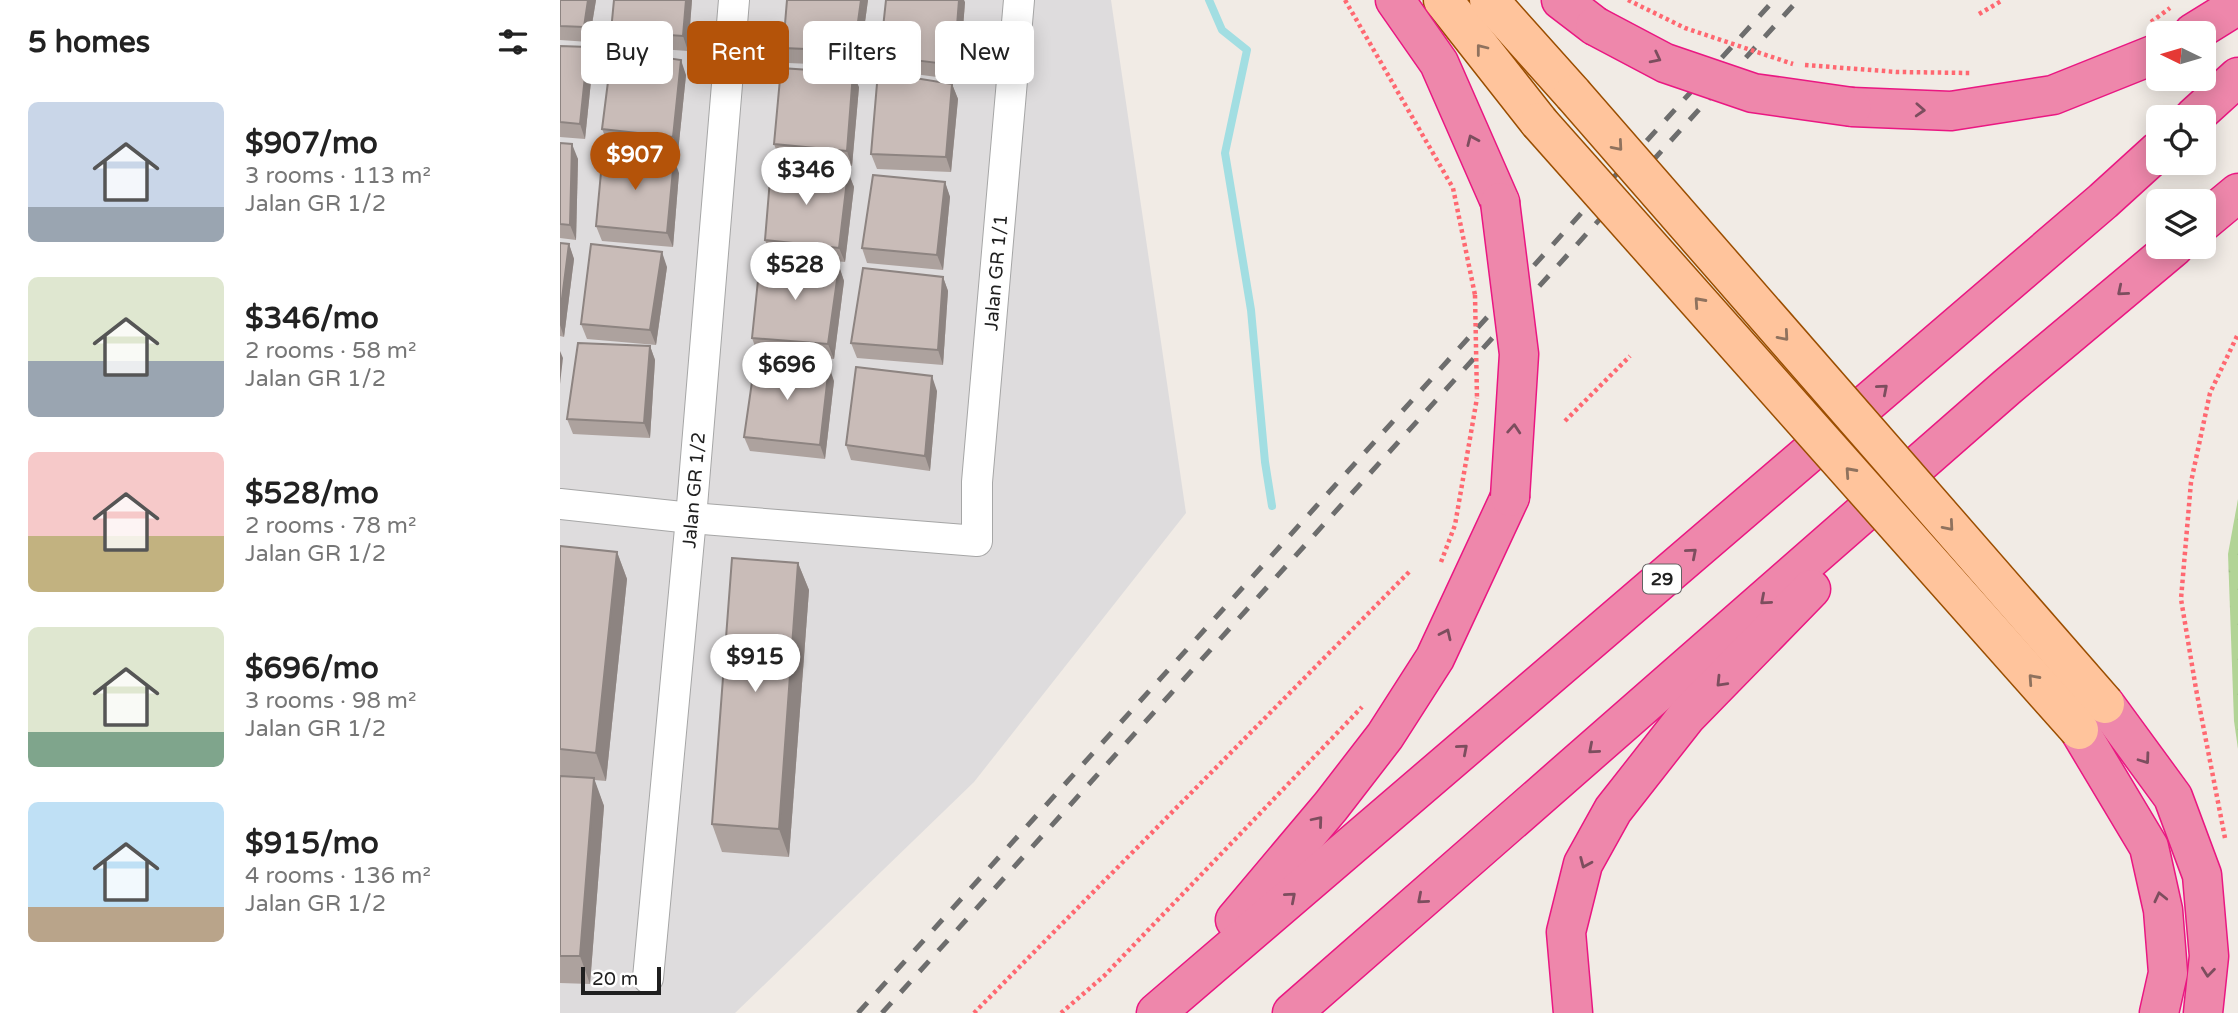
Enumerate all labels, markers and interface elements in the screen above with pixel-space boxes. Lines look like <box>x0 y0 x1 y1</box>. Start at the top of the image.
chip: Buy <box>581 21 673 84</box>
chip: Rent <box>687 21 789 84</box>
chip: Filters <box>803 21 921 84</box>
chip: New <box>935 21 1034 84</box>
north arrow <box>2146 21 2216 91</box>
map controls <box>2146 21 2216 259</box>
icon: filters <box>494 23 532 61</box>
text: 5 homes <box>28 24 150 61</box>
one-way arrow <box>1477 44 1490 57</box>
one-way arrow <box>1649 50 1661 64</box>
one-way arrow <box>1915 102 1926 117</box>
button: locate <box>2146 105 2216 175</box>
text: $907/mo <box>245 125 378 162</box>
icon: home <box>84 130 168 214</box>
pin: $907 <box>594 132 676 192</box>
one-way arrow <box>1466 135 1480 147</box>
one-way arrow <box>1610 138 1622 151</box>
text: $907 <box>606 141 664 169</box>
pin: $346 <box>765 148 847 207</box>
text: $346 <box>777 156 835 184</box>
text: 3 rooms · 113 m² <box>245 162 431 190</box>
button: layers <box>2146 189 2216 259</box>
text: Jalan GR 1/2 <box>245 190 386 218</box>
street label: Jalan GR 1/1 <box>980 213 1012 332</box>
pin: $528 <box>754 243 836 302</box>
text: $528 <box>766 251 824 279</box>
one-way arrow <box>2118 283 2131 295</box>
one-way arrow <box>1695 297 1707 310</box>
text: $346/mo <box>245 300 379 337</box>
icon: home <box>84 305 168 389</box>
one-way arrow <box>1776 328 1788 341</box>
text: 2 rooms · 58 m² <box>245 337 416 365</box>
pin: $696 <box>746 342 828 402</box>
text: $696 <box>758 351 816 379</box>
text: Jalan GR 1/2 <box>245 365 386 393</box>
one-way arrow <box>1875 385 1888 397</box>
one-way arrow <box>1507 423 1522 434</box>
street label: Jalan GR 1/2 <box>678 431 710 549</box>
one-way arrow <box>1846 467 1858 480</box>
text: $528/mo <box>245 475 379 512</box>
icon: home <box>84 480 168 564</box>
text: 2 rooms · 78 m² <box>245 512 416 540</box>
one-way arrow <box>1941 517 1953 530</box>
text: Jalan GR 1/2 <box>245 540 386 568</box>
one-way arrow <box>1684 549 1697 561</box>
road number: 29 <box>1643 564 1681 594</box>
one-way arrow <box>1760 592 1773 604</box>
one-way arrow <box>1438 629 1452 641</box>
pin: $915 <box>714 634 796 694</box>
text: $915 <box>726 643 784 671</box>
text: $696/mo <box>245 650 379 687</box>
icon: home <box>84 655 168 739</box>
one-way arrow <box>1716 674 1729 687</box>
one-way arrow <box>2029 674 2042 687</box>
text: 3 rooms · 98 m² <box>245 687 416 715</box>
text: Jalan GR 1/2 <box>245 715 386 743</box>
one-way arrow <box>1589 741 1602 753</box>
one-way arrow <box>1455 745 1468 757</box>
one-way arrow <box>2137 751 2150 764</box>
one-way arrow <box>1310 817 1322 830</box>
text: $915/mo <box>245 825 379 862</box>
icon: home <box>84 830 168 914</box>
one-way arrow <box>1579 856 1593 868</box>
text: 4 rooms · 136 m² <box>245 862 431 890</box>
text: Jalan GR 1/2 <box>245 890 386 918</box>
one-way arrow <box>1417 891 1430 903</box>
one-way arrow <box>2154 891 2169 903</box>
one-way arrow <box>1282 893 1295 905</box>
scale bar <box>581 964 662 996</box>
one-way arrow <box>2201 967 2216 978</box>
text: 20 m <box>592 968 638 990</box>

